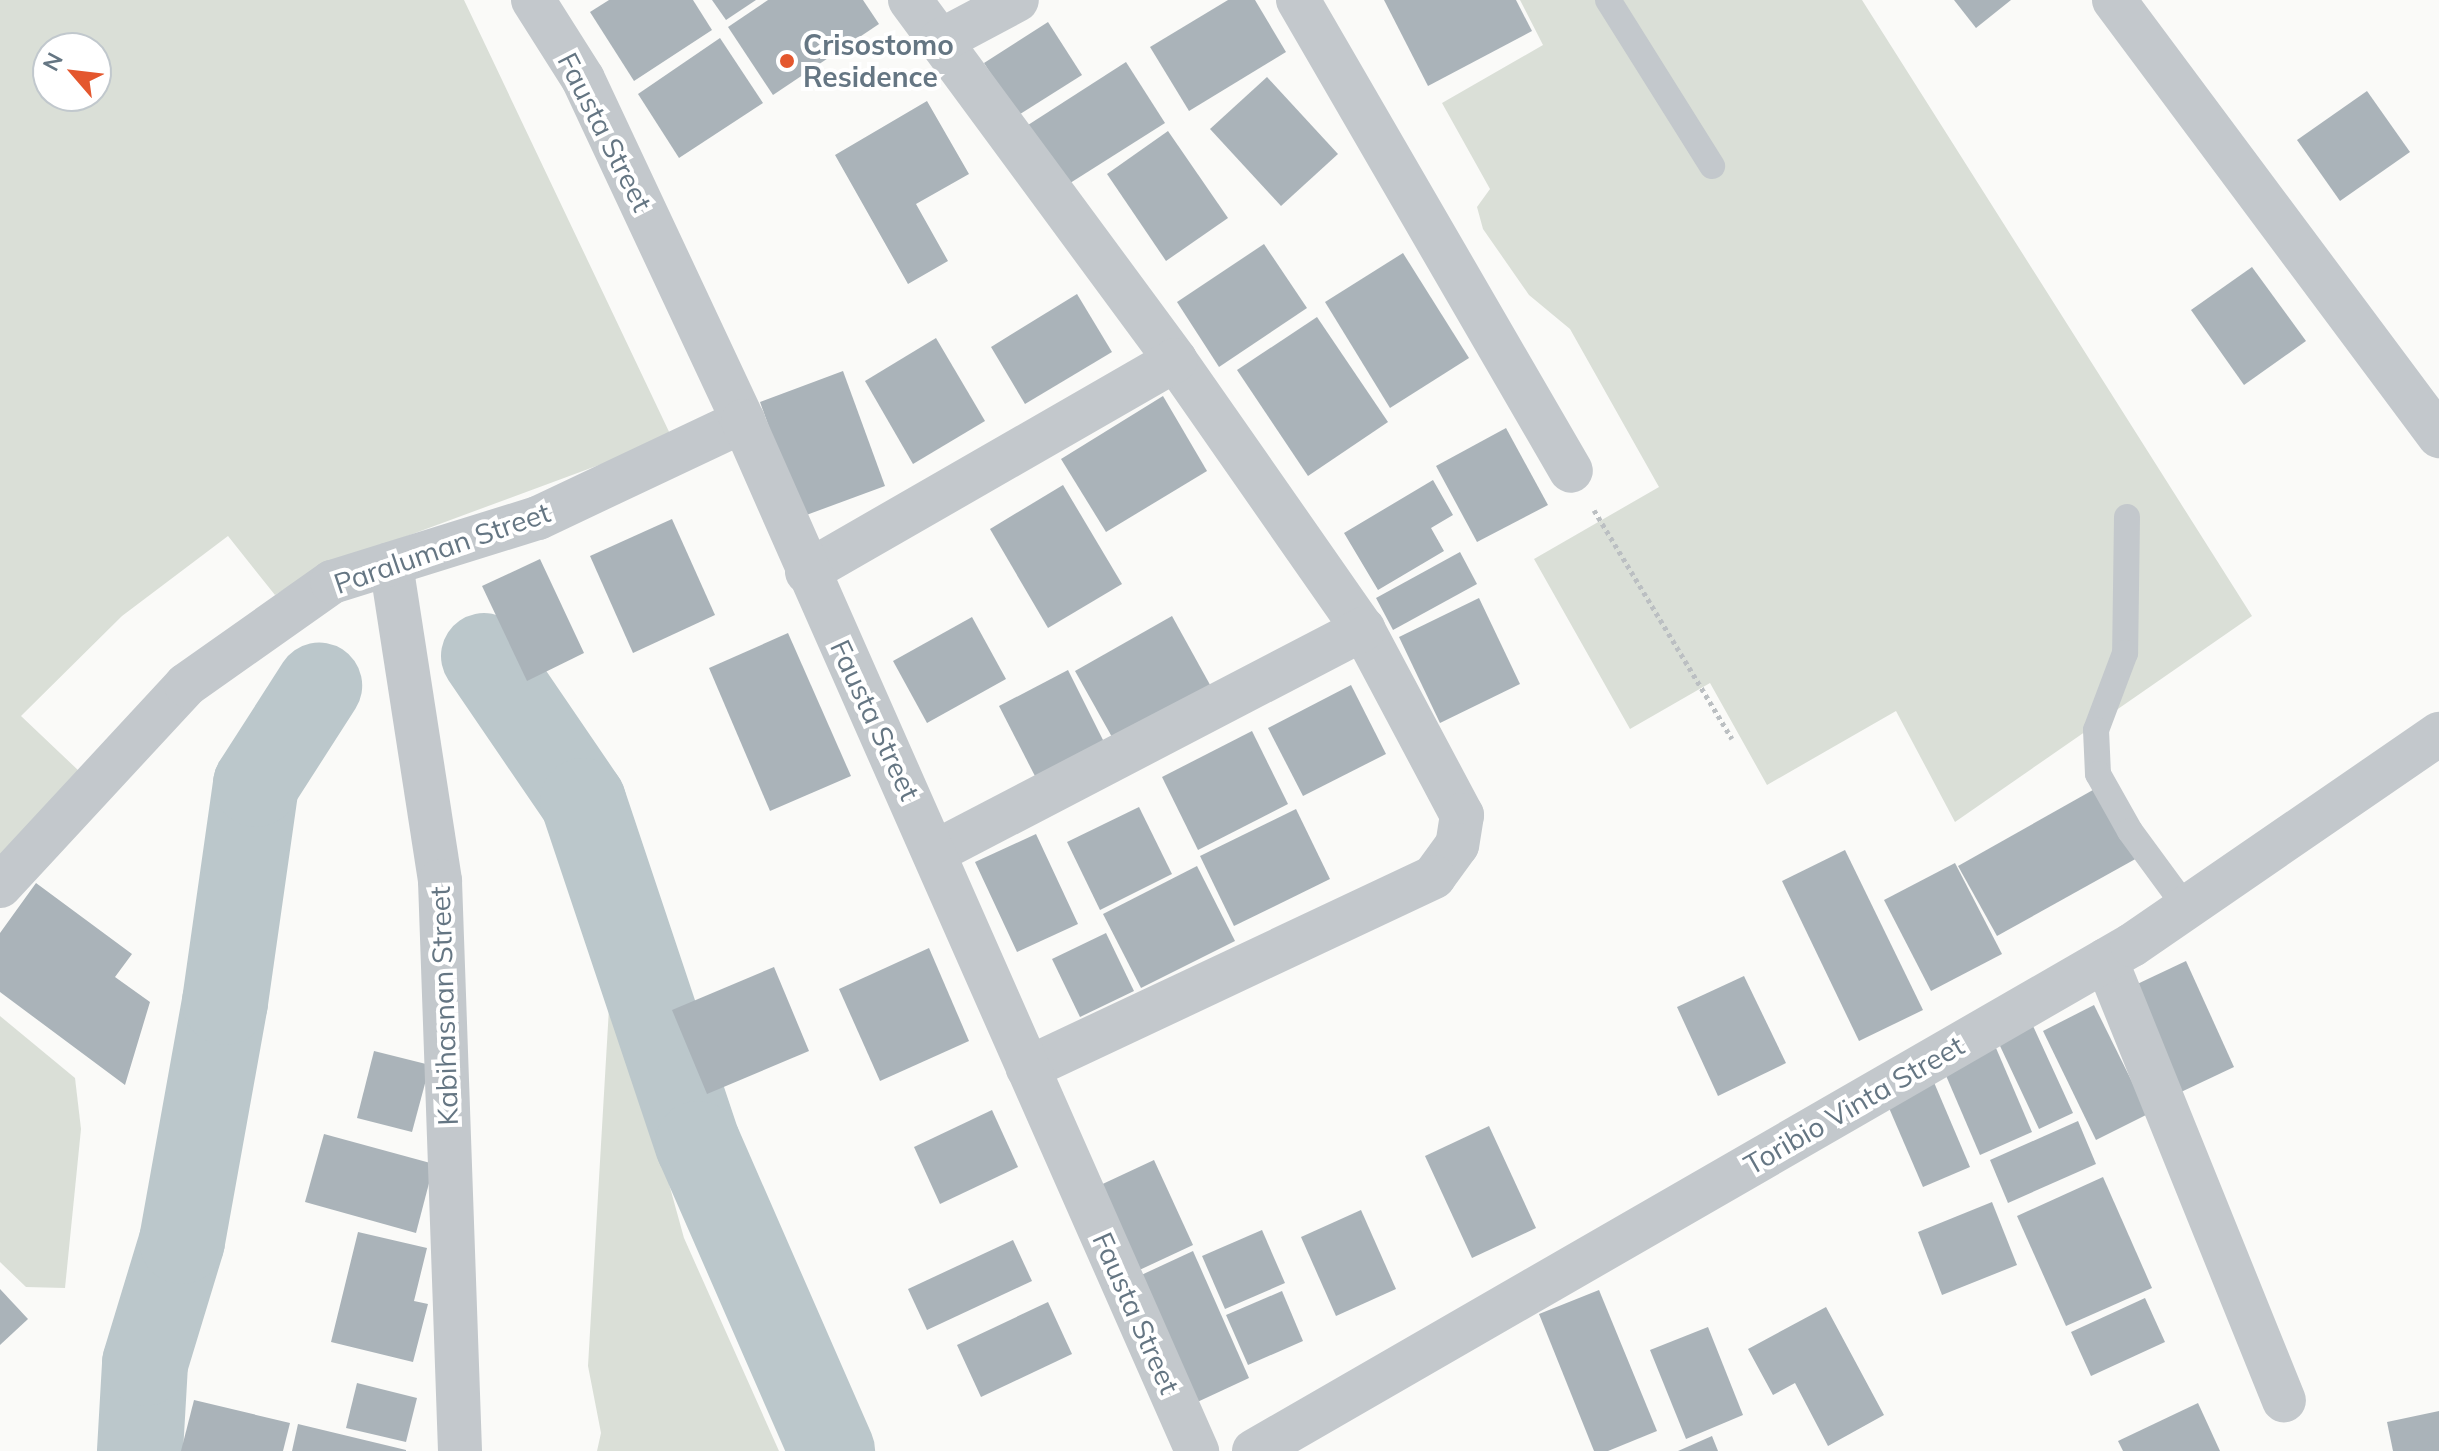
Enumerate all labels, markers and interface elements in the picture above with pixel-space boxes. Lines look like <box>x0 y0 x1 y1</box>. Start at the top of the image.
place label: Crisostomo Residence <box>803 28 954 94</box>
north arrow <box>32 32 112 112</box>
street label: Fausta Street <box>551 47 659 217</box>
text: N <box>36 48 69 76</box>
marker: Crisostomo Residence <box>778 52 796 70</box>
street label: Paraluman Street <box>329 495 555 601</box>
street label: Fausta Street <box>823 634 927 806</box>
street label: Kabihasnan Street <box>423 886 465 1126</box>
street label: Toribio Vinta Street <box>1738 1028 1970 1182</box>
street label: Fausta Street <box>1085 1227 1187 1399</box>

